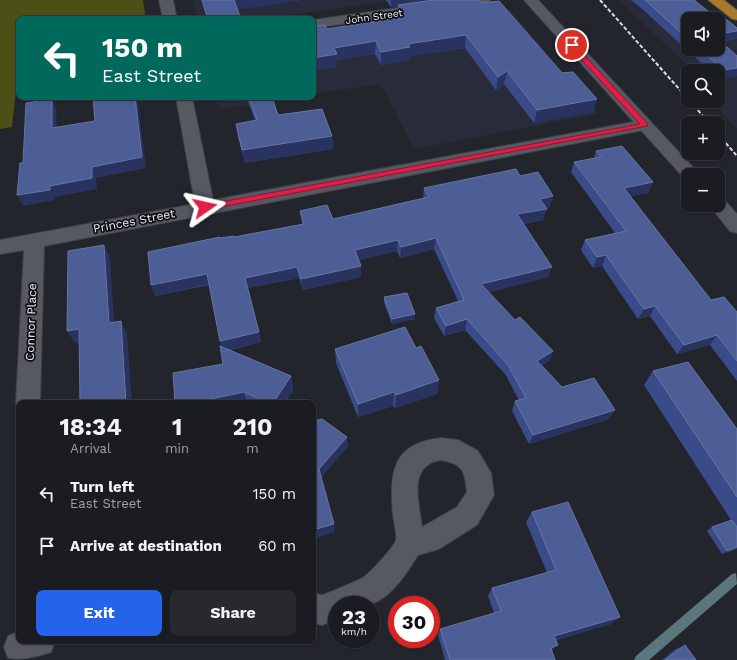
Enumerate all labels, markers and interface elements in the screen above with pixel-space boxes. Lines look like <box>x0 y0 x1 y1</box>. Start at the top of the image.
street label: John Street <box>345 7 404 26</box>
map controls <box>681 12 725 212</box>
button: sound <box>681 12 725 56</box>
pin <box>555 28 589 62</box>
text: 150 m <box>102 31 183 64</box>
icon: left <box>36 32 88 84</box>
icon: arrive <box>561 34 583 56</box>
button: search <box>681 64 725 108</box>
text: East Street <box>102 65 201 86</box>
button: + <box>681 116 725 160</box>
button: − <box>681 168 725 212</box>
position arrow <box>184 186 226 228</box>
street label: Princes Street <box>92 206 176 236</box>
street label: Connor Place <box>23 283 39 361</box>
text: 18:34 <box>59 413 122 441</box>
text: 1 <box>172 413 182 441</box>
text: 210 <box>232 413 273 441</box>
text: Arrival <box>70 441 111 456</box>
text: min <box>165 441 189 456</box>
text: m <box>246 441 259 456</box>
text: Turn left <box>70 478 134 496</box>
icon: left <box>36 483 58 505</box>
text: 150 m <box>253 485 296 503</box>
text: East Street <box>70 496 142 511</box>
icon: arrive <box>36 535 58 557</box>
text: Arrive at destination <box>70 537 222 555</box>
text: 60 m <box>258 537 296 555</box>
button: Exit <box>36 590 162 636</box>
button: Share <box>170 590 296 636</box>
speed limit sign: 30 <box>388 596 440 648</box>
text: 23 <box>342 605 366 629</box>
text: km/h <box>341 626 367 637</box>

